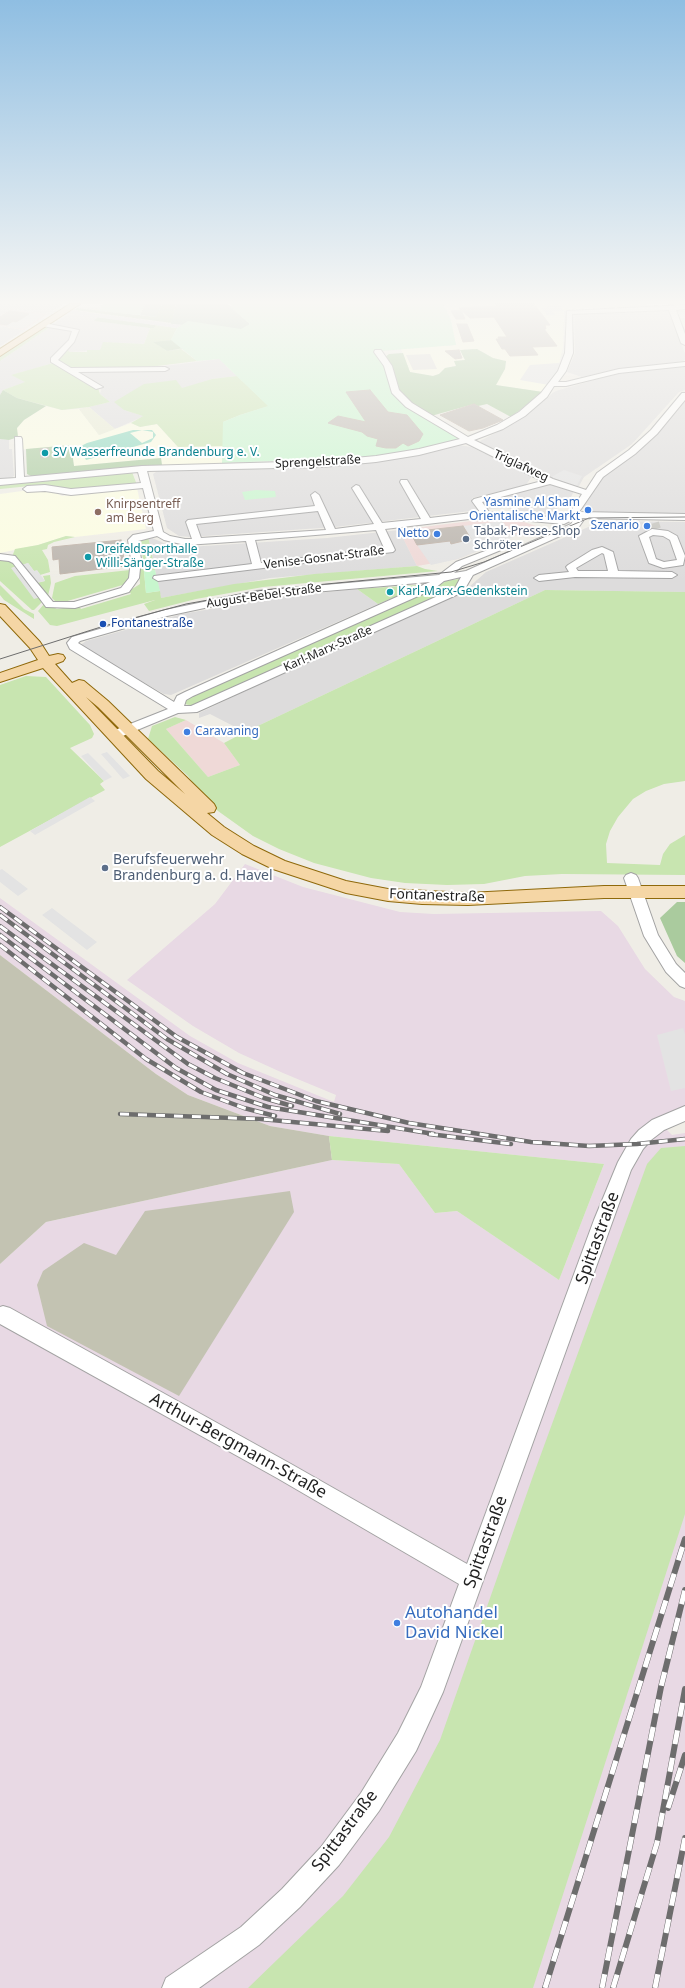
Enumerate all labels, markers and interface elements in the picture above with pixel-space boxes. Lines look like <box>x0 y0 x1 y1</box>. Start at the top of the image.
place label: SV Wasserfreunde Brandenburg e. V. <box>53 446 260 460</box>
street label: Triglafweg <box>491 447 551 485</box>
marker: SV Wasserfreunde Brandenburg e. V. <box>40 448 50 458</box>
street label: Sprengelstraße <box>275 453 361 471</box>
place label: Yasmine Al Sham Orientalische Markt <box>469 496 580 524</box>
place label: Knirpsentreff am Berg <box>106 498 180 526</box>
marker: Yasmine Al Sham Orientalische Markt <box>583 505 593 515</box>
marker: Knirpsentreff am Berg <box>93 507 103 517</box>
place label: Szenario <box>591 519 639 533</box>
marker: Szenario <box>642 521 652 531</box>
place label: Tabak-Presse-Shop Schröter <box>474 525 580 553</box>
place label: Netto <box>397 527 429 541</box>
marker: Netto <box>432 529 442 539</box>
marker: Tabak-Presse-Shop Schröter <box>461 534 471 544</box>
place label: Dreifeldsporthalle Willi-Sänger-Straße <box>96 543 204 571</box>
street label: Venise-Gosnat-Straße <box>263 543 385 573</box>
marker: Dreifeldsporthalle Willi-Sänger-Straße <box>83 552 93 562</box>
street label: August-Bebel-Straße <box>205 581 323 611</box>
place label: Karl-Marx-Gedenkstein <box>398 585 528 599</box>
marker: Karl-Marx-Gedenkstein <box>385 587 395 597</box>
place label: Fontanestraße <box>111 617 193 631</box>
marker: Fontanestraße <box>98 619 108 629</box>
street label: Karl-Marx-Straße <box>281 623 375 675</box>
place label: Caravaning <box>195 725 259 739</box>
marker: Caravaning <box>182 727 192 737</box>
place label: Berufsfeuerwehr Brandenburg a. d. Havel <box>113 852 273 884</box>
marker: Berufsfeuerwehr Brandenburg a. d. Havel <box>100 863 110 873</box>
street label: Fontanestraße <box>389 886 485 906</box>
street label: Spittastraße <box>572 1189 624 1287</box>
street label: Arthur-Bergmann-Straße <box>146 1389 330 1503</box>
street label: Spittastraße <box>460 1493 512 1591</box>
place label: Autohandel David Nickel <box>405 1603 503 1643</box>
marker: Autohandel David Nickel <box>392 1618 402 1628</box>
street label: Spittastraße <box>308 1786 382 1876</box>

